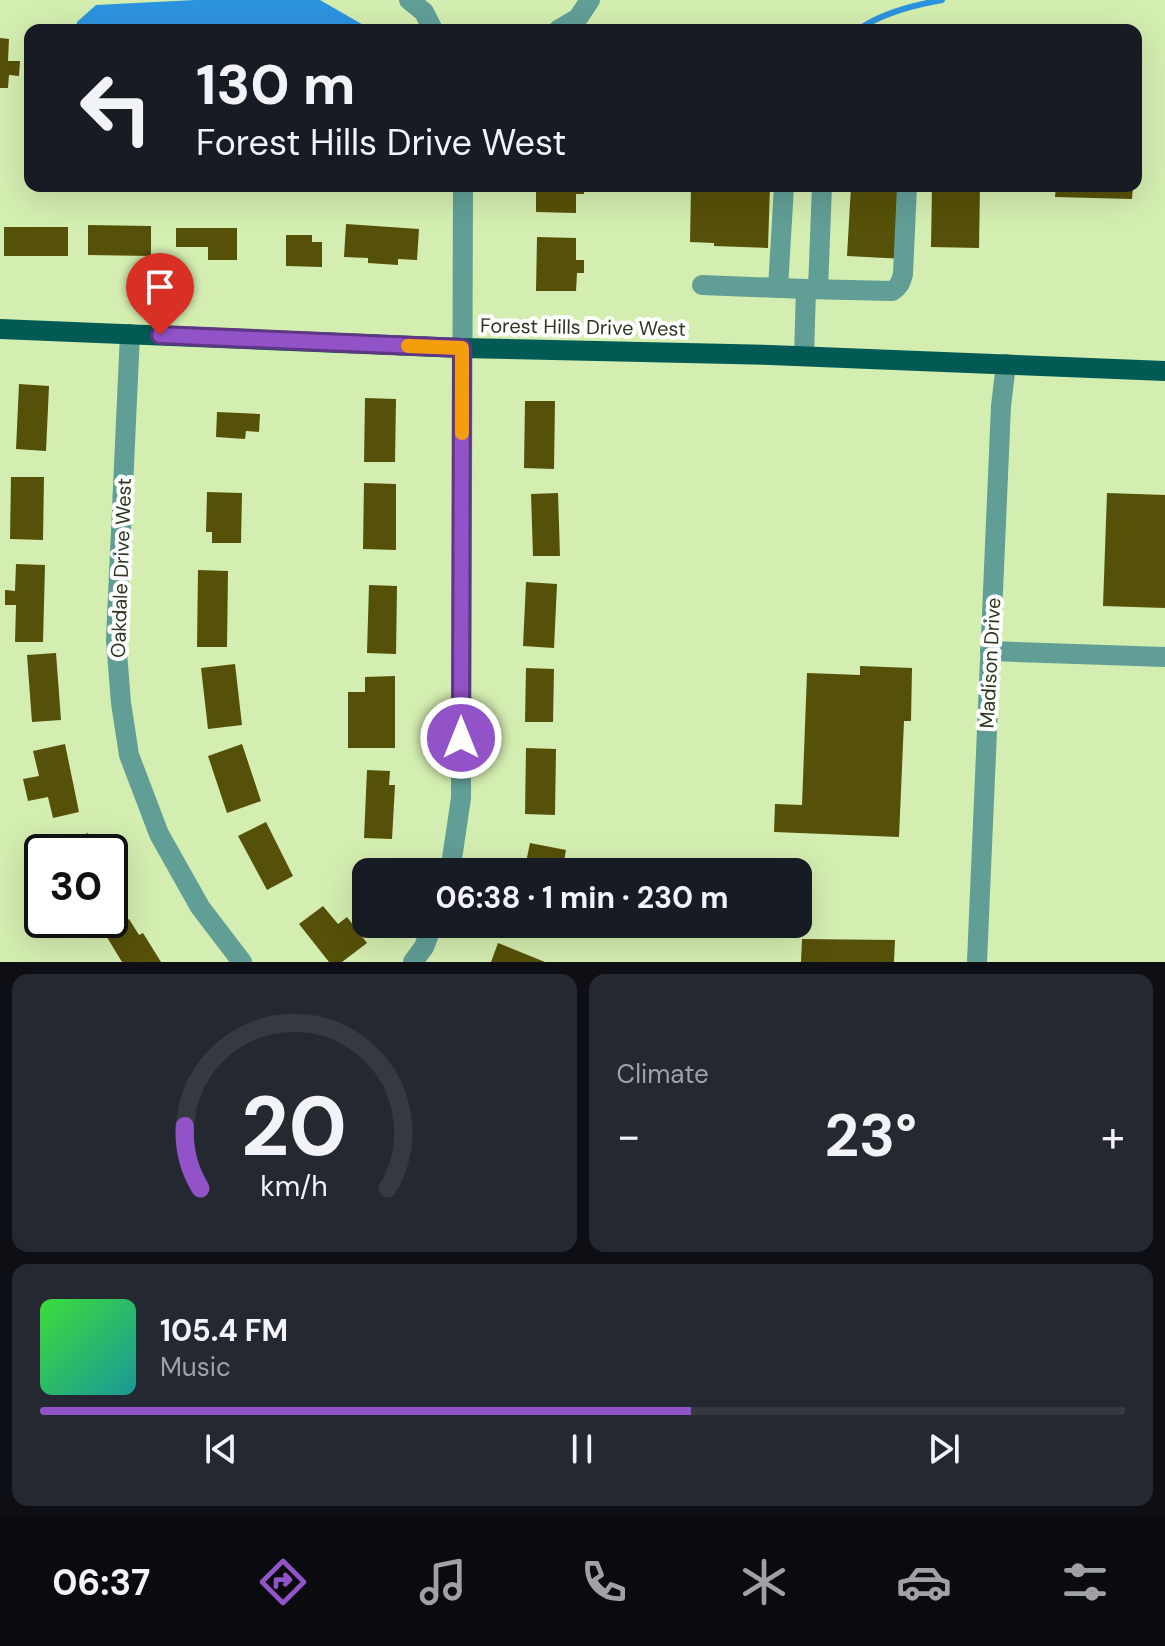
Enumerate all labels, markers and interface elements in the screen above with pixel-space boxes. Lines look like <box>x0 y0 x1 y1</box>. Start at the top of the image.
text: 130 m <box>196 48 355 121</box>
icon: left <box>64 56 168 160</box>
text: Forest Hills Drive West <box>196 119 566 166</box>
pin <box>126 253 194 335</box>
icon: arrive <box>138 265 182 309</box>
street label: Forest Hills Drive West <box>480 312 686 342</box>
street label: Oakdale Drive West <box>105 477 137 658</box>
street label: Madison Drive <box>974 597 1006 729</box>
position arrow <box>419 696 503 780</box>
speed limit sign: 30 <box>24 834 128 938</box>
text: 06:38 · 1 min · 230 m <box>436 878 728 917</box>
text: Climate <box>617 1057 709 1091</box>
text: 20 <box>241 1072 347 1181</box>
text: 23° <box>824 1096 917 1175</box>
text: − <box>617 1107 641 1165</box>
text: + <box>1101 1107 1125 1165</box>
text: km/h <box>260 1168 328 1205</box>
text: 105.4 FM <box>160 1311 288 1350</box>
text: Music <box>160 1350 231 1384</box>
icon: previous <box>199 1427 243 1471</box>
icon: pause <box>560 1427 604 1471</box>
icon: next <box>922 1427 966 1471</box>
icon: directions <box>255 1554 311 1610</box>
icon: music <box>415 1554 471 1610</box>
icon: phone <box>576 1554 632 1610</box>
icon: climate <box>736 1554 792 1610</box>
icon: car <box>896 1554 952 1610</box>
icon: filters <box>1057 1554 1113 1610</box>
text: 06:37 <box>52 1559 150 1606</box>

